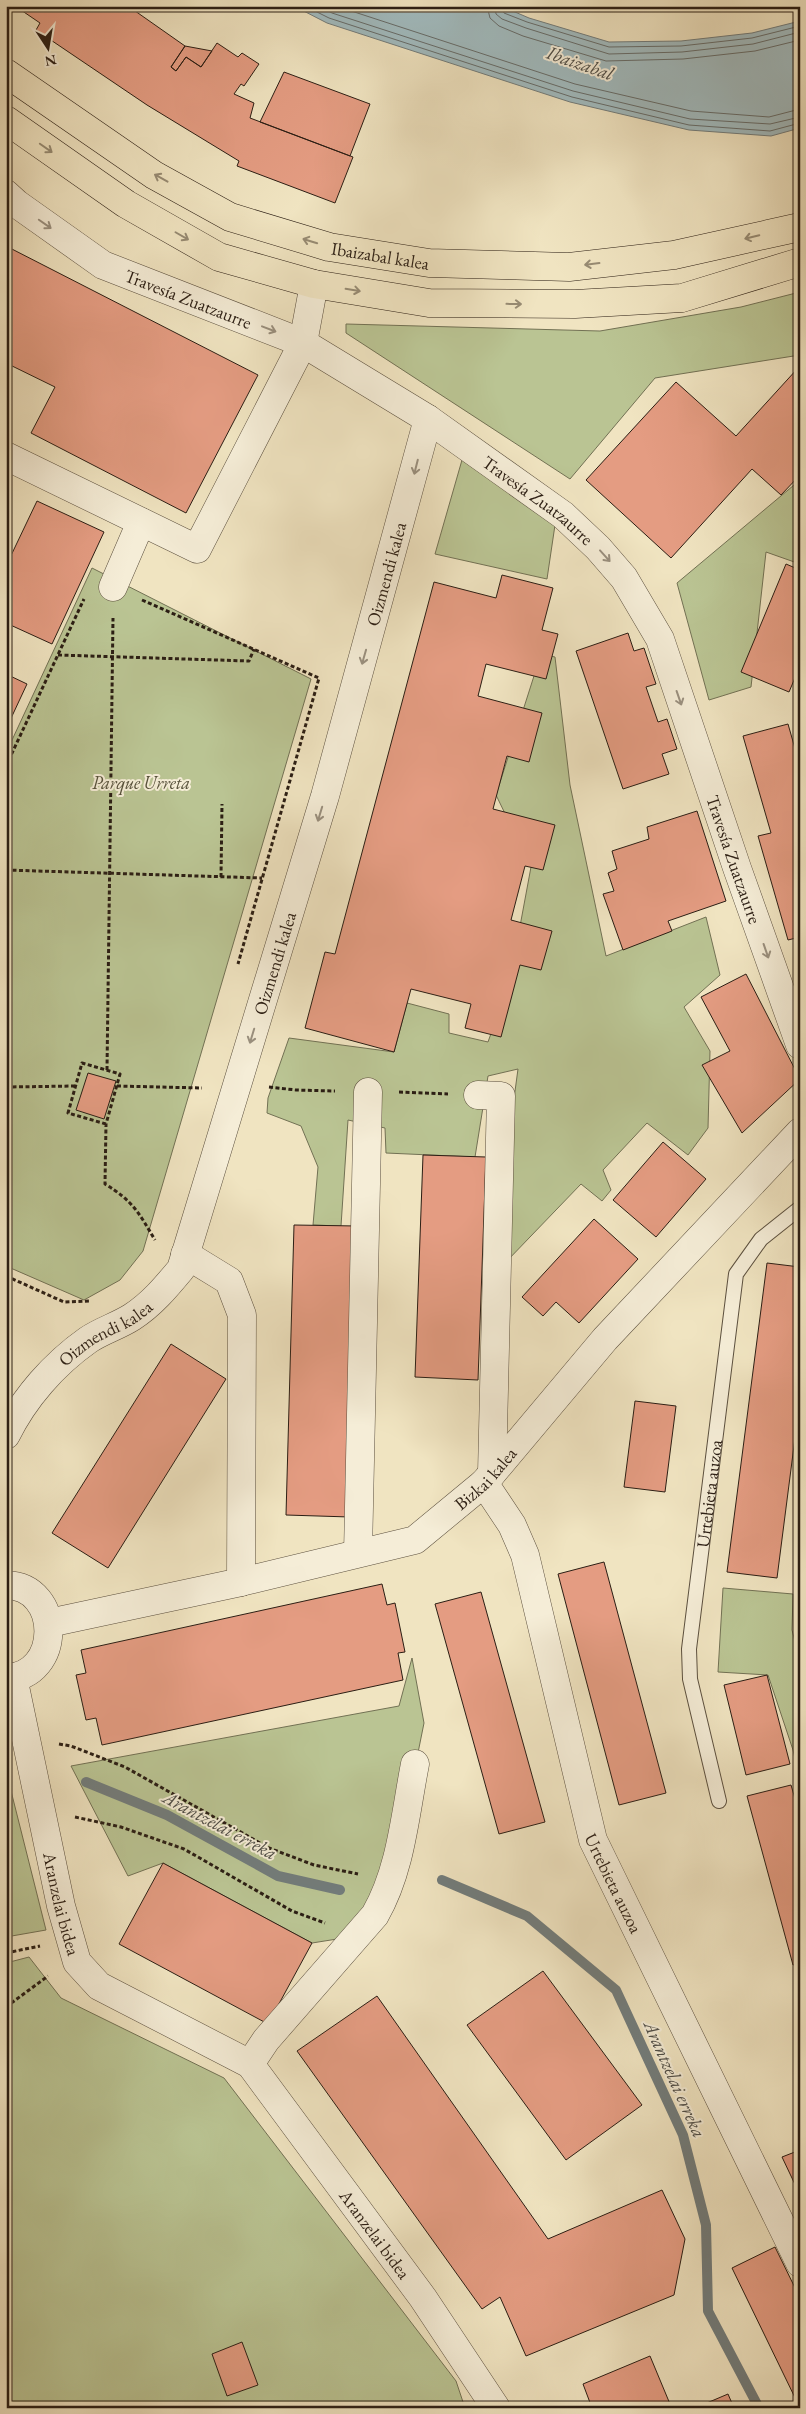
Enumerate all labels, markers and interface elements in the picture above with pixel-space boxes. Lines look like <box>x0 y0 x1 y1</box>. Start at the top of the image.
north arrow <box>22 22 72 72</box>
water label: Ibaizabal <box>542 40 617 86</box>
text: N <box>43 51 58 71</box>
one-way arrow <box>39 143 53 153</box>
one-way arrow <box>154 173 168 183</box>
one-way arrow <box>37 219 51 229</box>
one-way arrow <box>175 232 189 242</box>
one-way arrow <box>745 233 761 242</box>
one-way arrow <box>302 235 318 245</box>
street label: Ibaizabal kalea <box>330 236 432 275</box>
one-way arrow <box>584 259 600 269</box>
street label: Travesía Zuatzaurre <box>122 263 255 333</box>
one-way arrow <box>344 285 360 295</box>
one-way arrow <box>506 299 522 309</box>
one-way arrow <box>262 326 277 335</box>
street label: Travesía Zuatzaurre <box>478 450 599 550</box>
one-way arrow <box>411 458 421 474</box>
street label: Oizmendi kalea <box>361 519 411 628</box>
one-way arrow <box>599 549 611 562</box>
one-way arrow <box>358 649 368 665</box>
one-way arrow <box>675 690 684 705</box>
park label: Parque Urreta <box>92 771 190 796</box>
street label: Travesía Zuatzaurre <box>702 792 767 927</box>
one-way arrow <box>314 805 324 821</box>
street label: Oizmendi kalea <box>248 908 301 1018</box>
one-way arrow <box>762 943 771 958</box>
one-way arrow <box>246 1028 256 1044</box>
street label: Oizmendi kalea <box>53 1294 158 1371</box>
street label: Urtebieta auzoa <box>690 1438 727 1549</box>
street label: Bizkai kalea <box>449 1441 522 1515</box>
water label: Arantzelai erreka <box>157 1784 281 1865</box>
street label: Urtebieta auzoa <box>580 1829 649 1937</box>
street label: Aranzelai bidea <box>38 1849 86 1959</box>
water label: Arantzelai erreka <box>637 2015 712 2141</box>
street label: Aranzelai bidea <box>334 2184 417 2284</box>

